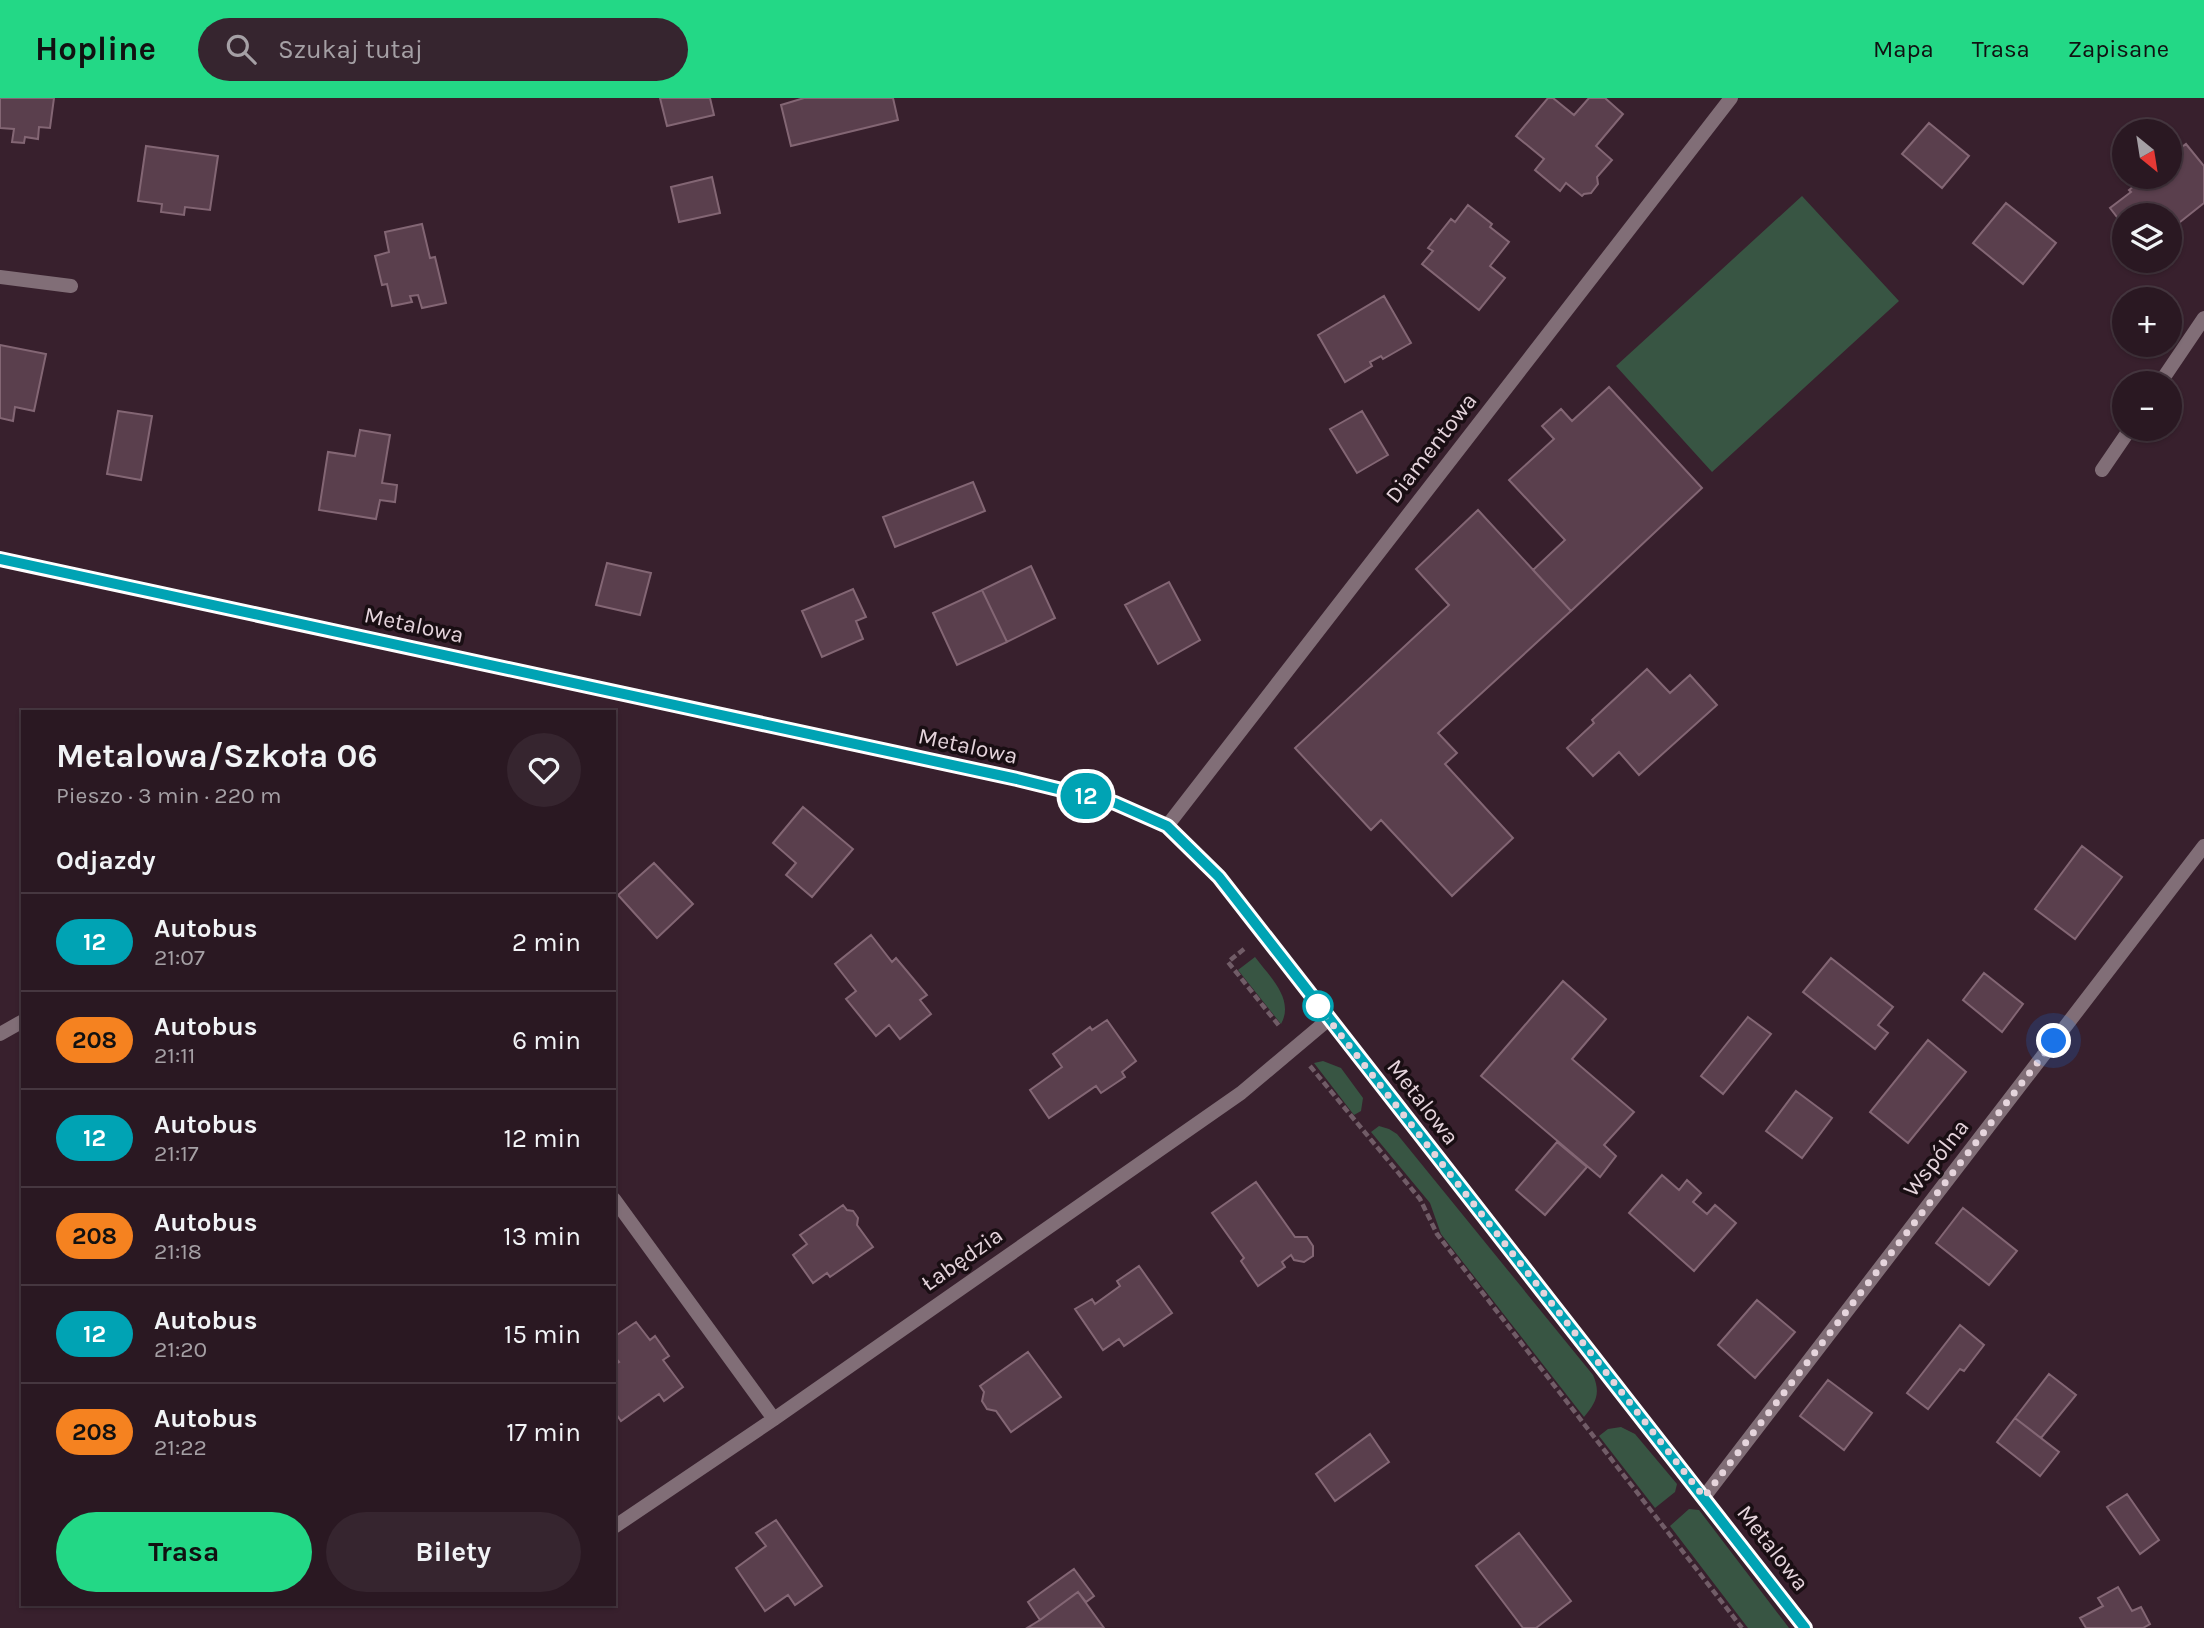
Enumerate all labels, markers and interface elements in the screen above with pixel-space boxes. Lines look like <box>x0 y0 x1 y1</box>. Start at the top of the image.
search box <box>198 18 688 81</box>
text: Hopline <box>35 30 156 68</box>
icon: search <box>222 30 260 68</box>
text: Szukaj tutaj <box>278 34 423 65</box>
text: Mapa <box>1873 35 1934 63</box>
text: Trasa <box>1972 35 2030 63</box>
text: Zapisane <box>2068 35 2169 63</box>
north arrow <box>2112 119 2182 189</box>
map controls <box>2112 119 2182 441</box>
button: layers <box>2112 203 2182 273</box>
button: + <box>2112 287 2182 357</box>
button: − <box>2112 371 2182 441</box>
street label: Diamentowa <box>1380 388 1482 508</box>
street label: Metalowa <box>362 601 466 649</box>
street label: Metalowa <box>916 722 1020 770</box>
button: heart <box>507 733 581 807</box>
text: Metalowa/Szkoła 06 <box>56 737 377 775</box>
line badge: 12 <box>1054 773 1118 819</box>
text: Pieszo · 3 min · 220 m <box>56 782 282 809</box>
text: 12 <box>1074 782 1098 810</box>
text: Odjazdy <box>56 845 156 876</box>
text: Autobus <box>154 913 258 944</box>
text: 2 min <box>512 927 581 958</box>
text: 12 <box>83 928 106 956</box>
text: 21:07 <box>154 944 205 971</box>
unlabelled marker <box>1303 991 1333 1021</box>
text: Autobus <box>154 1011 258 1042</box>
your location <box>2036 1023 2071 1058</box>
text: 6 min <box>512 1025 581 1056</box>
text: 208 <box>72 1026 117 1054</box>
text: 21:11 <box>154 1042 195 1069</box>
street label: Metalowa <box>1381 1054 1465 1150</box>
text: Autobus <box>154 1109 258 1140</box>
street label: Wspólna <box>1897 1114 1975 1202</box>
text: 12 min <box>503 1123 581 1154</box>
text: 12 <box>83 1124 106 1152</box>
text: 21:17 <box>154 1140 199 1167</box>
text: Autobus <box>154 1207 258 1238</box>
text: 13 min <box>503 1221 581 1252</box>
street label: Łabędzia <box>916 1221 1008 1297</box>
text: 208 <box>72 1222 117 1250</box>
text: 21:18 <box>154 1238 202 1265</box>
text: Autobus <box>154 1305 258 1336</box>
text: 15 min <box>504 1319 581 1350</box>
text: 12 <box>83 1320 106 1348</box>
text: 21:20 <box>154 1336 207 1363</box>
text: Autobus <box>154 1403 258 1434</box>
text: 17 min <box>506 1417 581 1448</box>
text: 208 <box>72 1418 117 1446</box>
text: 21:22 <box>154 1434 207 1461</box>
street label: Metalowa <box>1731 1500 1815 1596</box>
button: Trasa <box>56 1512 312 1592</box>
button: Bilety <box>326 1512 581 1592</box>

